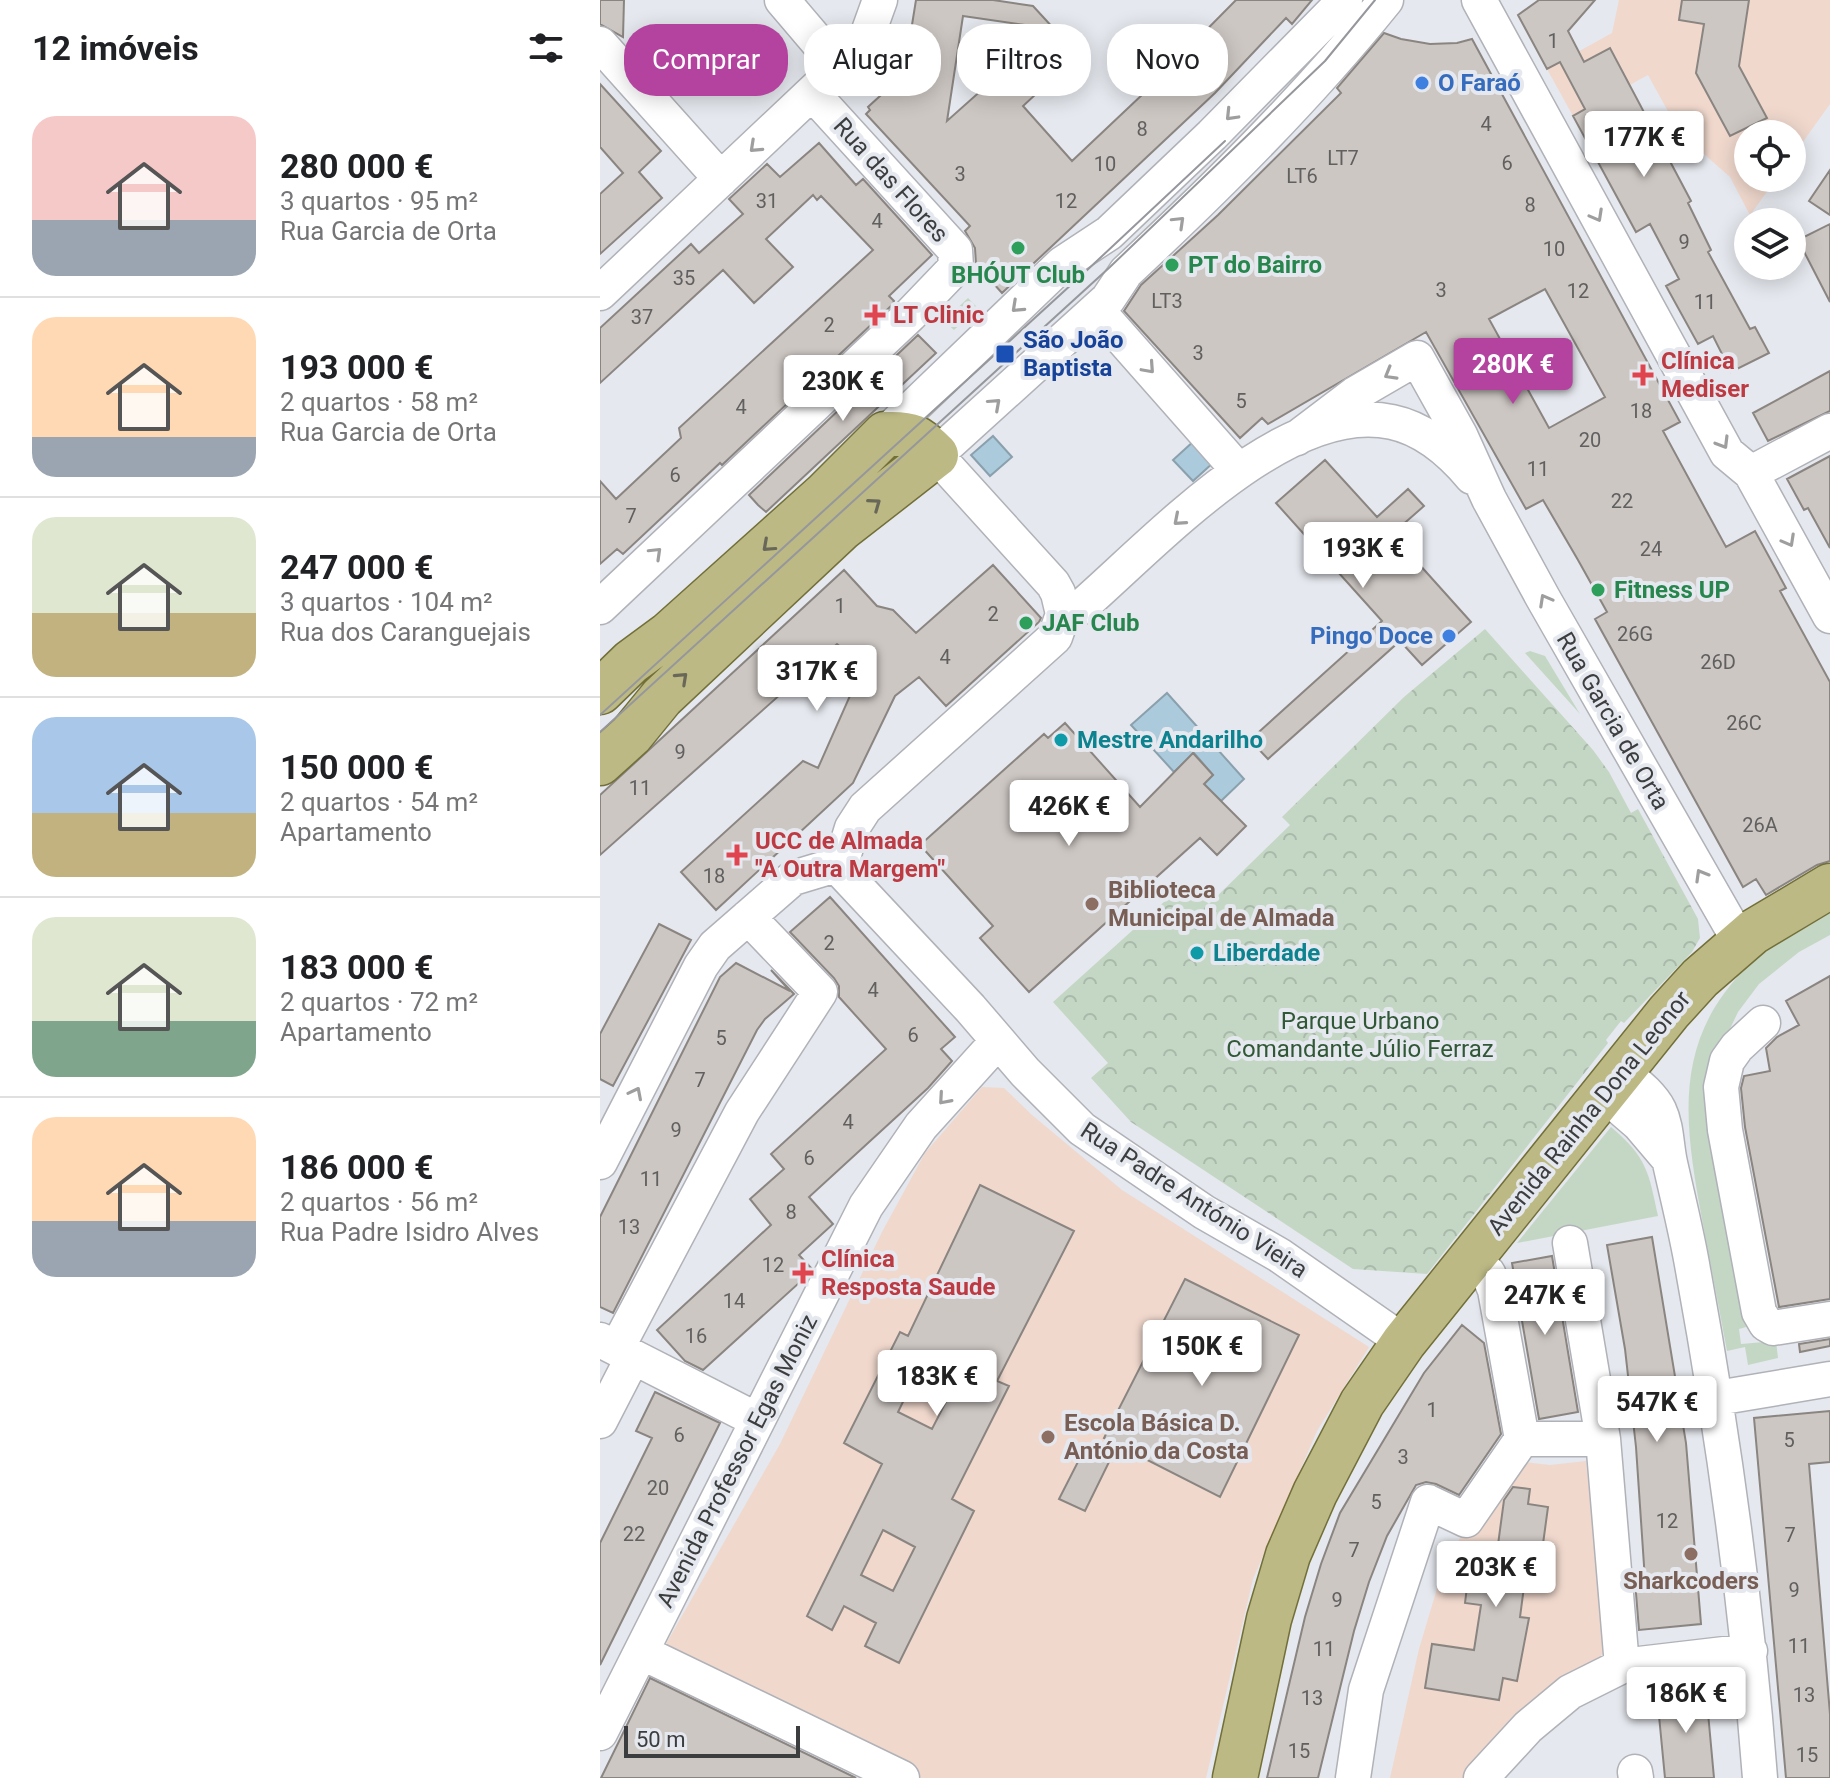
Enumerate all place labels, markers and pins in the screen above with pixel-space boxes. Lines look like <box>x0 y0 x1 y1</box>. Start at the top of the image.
place label: O Faraó <box>1438 69 1521 97</box>
marker: O Faraó <box>1413 74 1431 92</box>
pin: 177K € <box>1579 111 1709 179</box>
marker: BHÓUT Club <box>1009 239 1027 257</box>
place label: PT do Bairro <box>1188 251 1322 279</box>
marker: PT do Bairro <box>1163 256 1181 274</box>
place label: BHÓUT Club <box>951 261 1085 289</box>
place label: LT Clinic <box>893 301 984 329</box>
marker: LT Clinic <box>864 304 886 326</box>
place label: São João Baptista <box>1023 326 1123 382</box>
pin: 280K € <box>1448 338 1578 406</box>
marker: São João Baptista <box>994 343 1016 365</box>
place label: Clínica Mediser <box>1661 347 1749 403</box>
pin: 230K € <box>778 355 908 423</box>
marker: Clínica Mediser <box>1632 364 1654 386</box>
pin: 193K € <box>1298 522 1428 590</box>
place label: Fitness UP <box>1614 576 1730 604</box>
marker: Fitness UP <box>1589 581 1607 599</box>
place label: JAF Club <box>1042 609 1139 637</box>
marker: JAF Club <box>1017 614 1035 632</box>
place label: Pingo Doce <box>1310 622 1433 650</box>
marker: Pingo Doce <box>1440 627 1458 645</box>
pin: 317K € <box>752 645 882 713</box>
place label: Mestre Andarilho <box>1077 726 1263 754</box>
marker: Mestre Andarilho <box>1052 731 1070 749</box>
pin: 426K € <box>1004 780 1134 848</box>
place label: UCC de Almada "A Outra Margem" <box>755 827 945 883</box>
marker: UCC de Almada "A Outra Margem" <box>726 844 748 866</box>
place label: Biblioteca Municipal de Almada <box>1108 876 1335 932</box>
marker: Biblioteca Municipal de Almada <box>1083 895 1101 913</box>
place label: Liberdade <box>1213 939 1320 967</box>
marker: Liberdade <box>1188 944 1206 962</box>
place label: Clínica Resposta Saude <box>821 1245 996 1301</box>
marker: Clínica Resposta Saude <box>792 1262 814 1284</box>
pin: 247K € <box>1480 1269 1610 1337</box>
pin: 150K € <box>1137 1320 1267 1388</box>
pin: 183K € <box>872 1350 1002 1418</box>
pin: 547K € <box>1592 1376 1722 1444</box>
place label: Escola Básica D. António da Costa <box>1064 1409 1249 1465</box>
marker: Escola Básica D. António da Costa <box>1039 1428 1057 1446</box>
pin: 203K € <box>1431 1541 1561 1609</box>
marker: Sharkcoders <box>1682 1545 1700 1563</box>
place label: Sharkcoders <box>1623 1567 1759 1595</box>
pin: 186K € <box>1621 1667 1751 1735</box>

